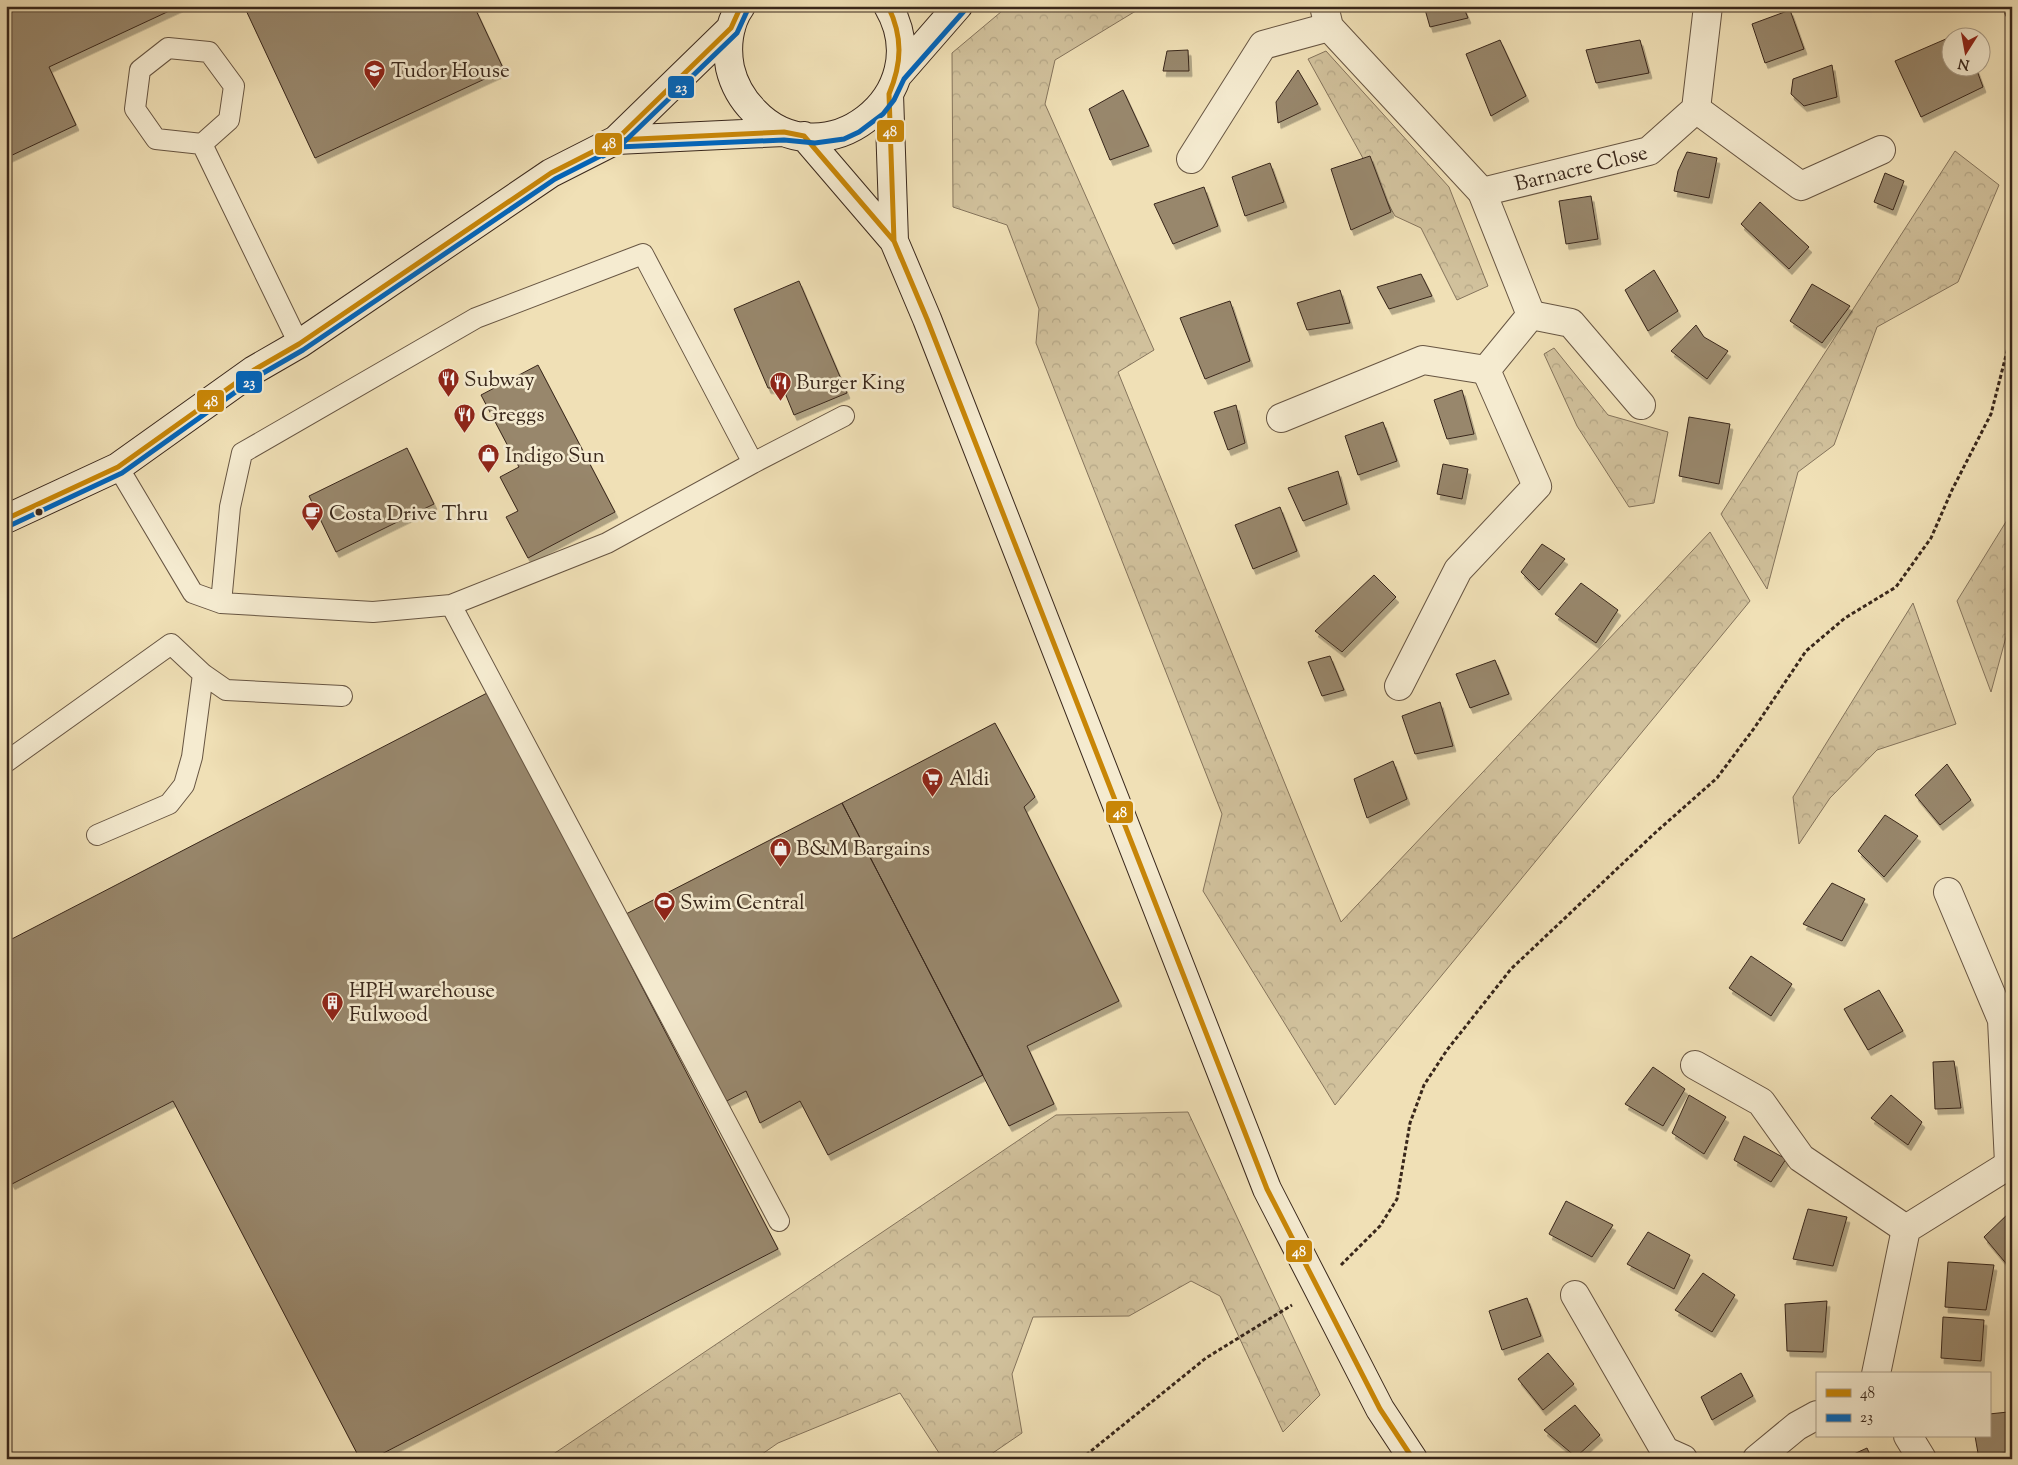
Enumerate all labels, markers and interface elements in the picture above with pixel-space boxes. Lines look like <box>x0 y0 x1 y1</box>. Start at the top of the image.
north arrow <box>1940 28 1990 78</box>
text: N <box>1957 52 1971 74</box>
place label: Tudor House <box>391 57 510 87</box>
school or university icon: Tudor House <box>363 58 387 89</box>
line badge: 23 <box>667 75 695 99</box>
text: 23 <box>675 79 687 99</box>
line badge: 48 <box>876 119 905 143</box>
text: 48 <box>882 123 897 143</box>
line badge: 48 <box>594 132 623 156</box>
text: 48 <box>601 135 616 155</box>
street label: Barnacre Close <box>1512 139 1651 200</box>
place label: Subway <box>464 366 535 396</box>
restaurant icon: Subway <box>436 367 460 398</box>
place label: Burger King <box>796 369 905 399</box>
line badge: 23 <box>235 370 263 394</box>
restaurant icon: Burger King <box>768 370 792 401</box>
text: 23 <box>243 374 255 394</box>
line badge: 48 <box>196 389 225 413</box>
text: 48 <box>203 393 218 413</box>
place label: Greggs <box>481 401 544 431</box>
restaurant icon: Greggs <box>453 402 477 433</box>
place label: Indigo Sun <box>505 442 605 472</box>
shop icon: Indigo Sun <box>477 443 501 474</box>
place label: Costa Drive Thru <box>329 500 488 530</box>
cafe icon: Costa Drive Thru <box>301 501 325 532</box>
unlabelled marker <box>34 507 44 517</box>
place label: Aldi <box>949 765 990 795</box>
supermarket icon: Aldi <box>921 766 945 797</box>
line badge: 48 <box>1105 800 1134 824</box>
text: 48 <box>1112 804 1127 824</box>
place label: B&M Bargains <box>796 835 930 865</box>
shop icon: B&M Bargains <box>768 836 792 867</box>
place label: Swim Central <box>680 889 805 919</box>
sports icon: Swim Central <box>652 890 676 921</box>
place label: HPH warehouse Fulwood <box>349 977 495 1031</box>
building icon: HPH warehouse Fulwood <box>321 990 345 1021</box>
line badge: 48 <box>1285 1239 1313 1263</box>
text: 48 <box>1291 1243 1306 1263</box>
legend <box>1816 1372 1990 1438</box>
text: 48 <box>1860 1384 1875 1405</box>
text: 23 <box>1860 1408 1873 1429</box>

